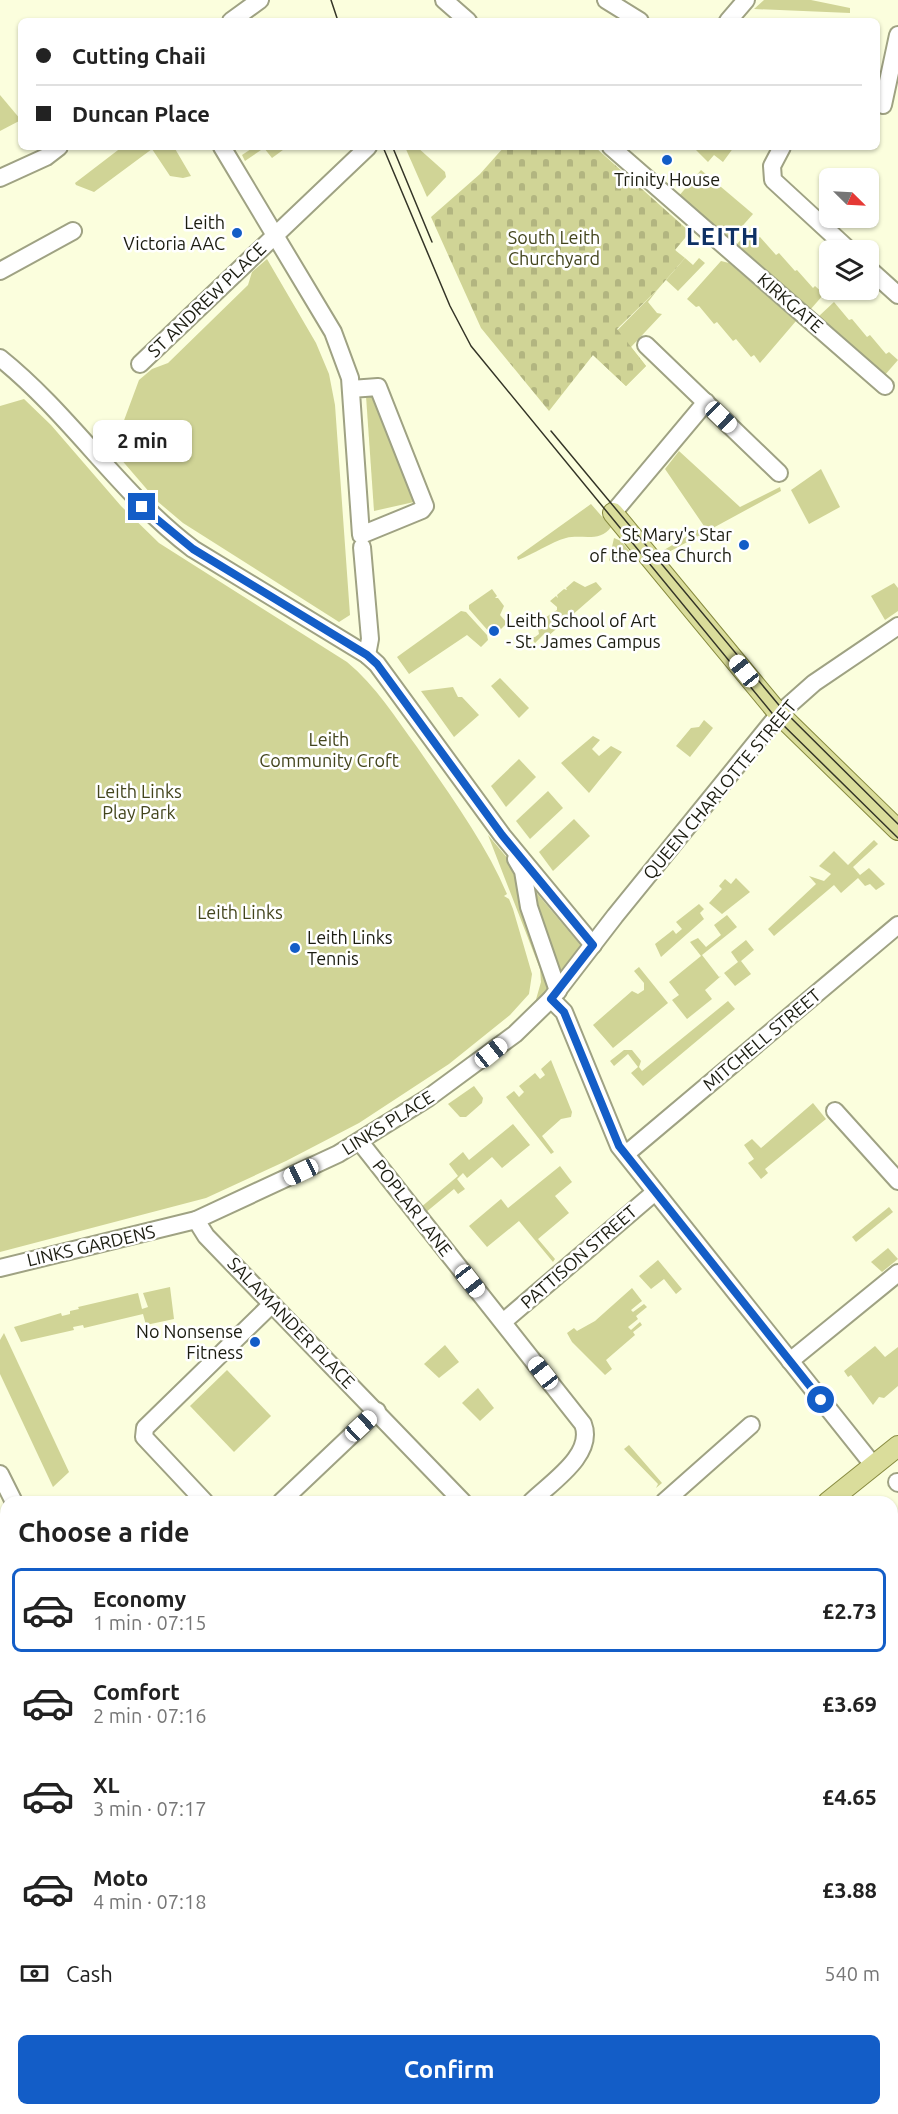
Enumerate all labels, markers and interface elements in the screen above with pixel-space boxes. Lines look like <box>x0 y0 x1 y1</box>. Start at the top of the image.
text: Cutting Chaii <box>72 43 206 68</box>
text: Duncan Place <box>72 101 210 126</box>
marker: Trinity House <box>660 153 674 167</box>
north arrow <box>819 168 879 228</box>
map controls <box>819 168 879 300</box>
place label: Trinity House <box>614 169 720 189</box>
place label: Leith Victoria AAC <box>123 212 225 253</box>
district label: LEITH <box>686 223 760 250</box>
marker: Leith Victoria AAC <box>230 226 244 240</box>
park label: South Leith Churchyard <box>508 227 600 268</box>
street label: ST ANDREW PLACE <box>143 238 269 361</box>
button: layers <box>819 240 879 300</box>
street label: KIRKGATE <box>754 268 827 336</box>
car <box>702 398 740 436</box>
callout: 2 min <box>92 420 192 462</box>
text: 2 min <box>117 429 168 452</box>
route end <box>128 493 155 520</box>
place label: St Mary's Star of the Sea Church <box>589 524 732 565</box>
marker: St Mary's Star of the Sea Church <box>737 538 751 552</box>
place label: Leith School of Art - St. James Campus <box>506 610 661 651</box>
marker: Leith School of Art - St. James Campus <box>487 624 501 638</box>
car <box>726 651 762 691</box>
street label: QUEEN CHARLOTTE STREET <box>638 696 801 884</box>
park label: Leith Community Croft <box>259 729 399 770</box>
park label: Leith Links Play Park <box>96 781 182 822</box>
park label: Leith Links <box>197 902 283 922</box>
place label: Leith Links Tennis <box>307 927 393 968</box>
marker: Leith Links Tennis <box>288 941 302 955</box>
street label: MITCHELL STREET <box>699 984 824 1094</box>
car <box>471 1035 511 1071</box>
street label: LINKS PLACE <box>338 1086 437 1158</box>
street label: POPLAR LANE <box>369 1155 457 1259</box>
car <box>281 1156 321 1188</box>
street label: PATTISON STREET <box>516 1200 640 1312</box>
street label: LINKS GARDENS <box>25 1221 157 1270</box>
street label: SALAMANDER PLACE <box>224 1253 359 1392</box>
car <box>452 1261 488 1301</box>
place label: No Nonsense Fitness <box>136 1321 243 1362</box>
marker: No Nonsense Fitness <box>248 1335 262 1349</box>
car <box>525 1353 561 1393</box>
route start <box>807 1386 834 1413</box>
car <box>342 1407 380 1445</box>
text: Choose a ride <box>18 1517 190 1547</box>
icon: car <box>21 1583 75 1637</box>
text: Economy <box>93 1586 186 1611</box>
text: £2.73 <box>822 1598 877 1623</box>
text: 1 min · 07:15 <box>93 1611 207 1634</box>
icon: car <box>21 1676 75 1730</box>
text: Comfort <box>93 1679 180 1704</box>
text: £3.69 <box>822 1691 877 1716</box>
text: 2 min · 07:16 <box>93 1704 207 1727</box>
icon: car <box>21 1769 75 1823</box>
text: XL <box>93 1772 120 1797</box>
text: £4.65 <box>822 1784 877 1809</box>
text: 3 min · 07:17 <box>93 1797 207 1820</box>
icon: car <box>21 1862 75 1916</box>
text: Moto <box>93 1865 148 1890</box>
text: £3.88 <box>822 1877 877 1902</box>
text: 4 min · 07:18 <box>93 1890 207 1913</box>
icon: cash <box>18 1957 51 1990</box>
text: Cash <box>66 1961 113 1986</box>
text: 540 m <box>824 1962 880 1985</box>
button: Confirm <box>18 2035 880 2104</box>

